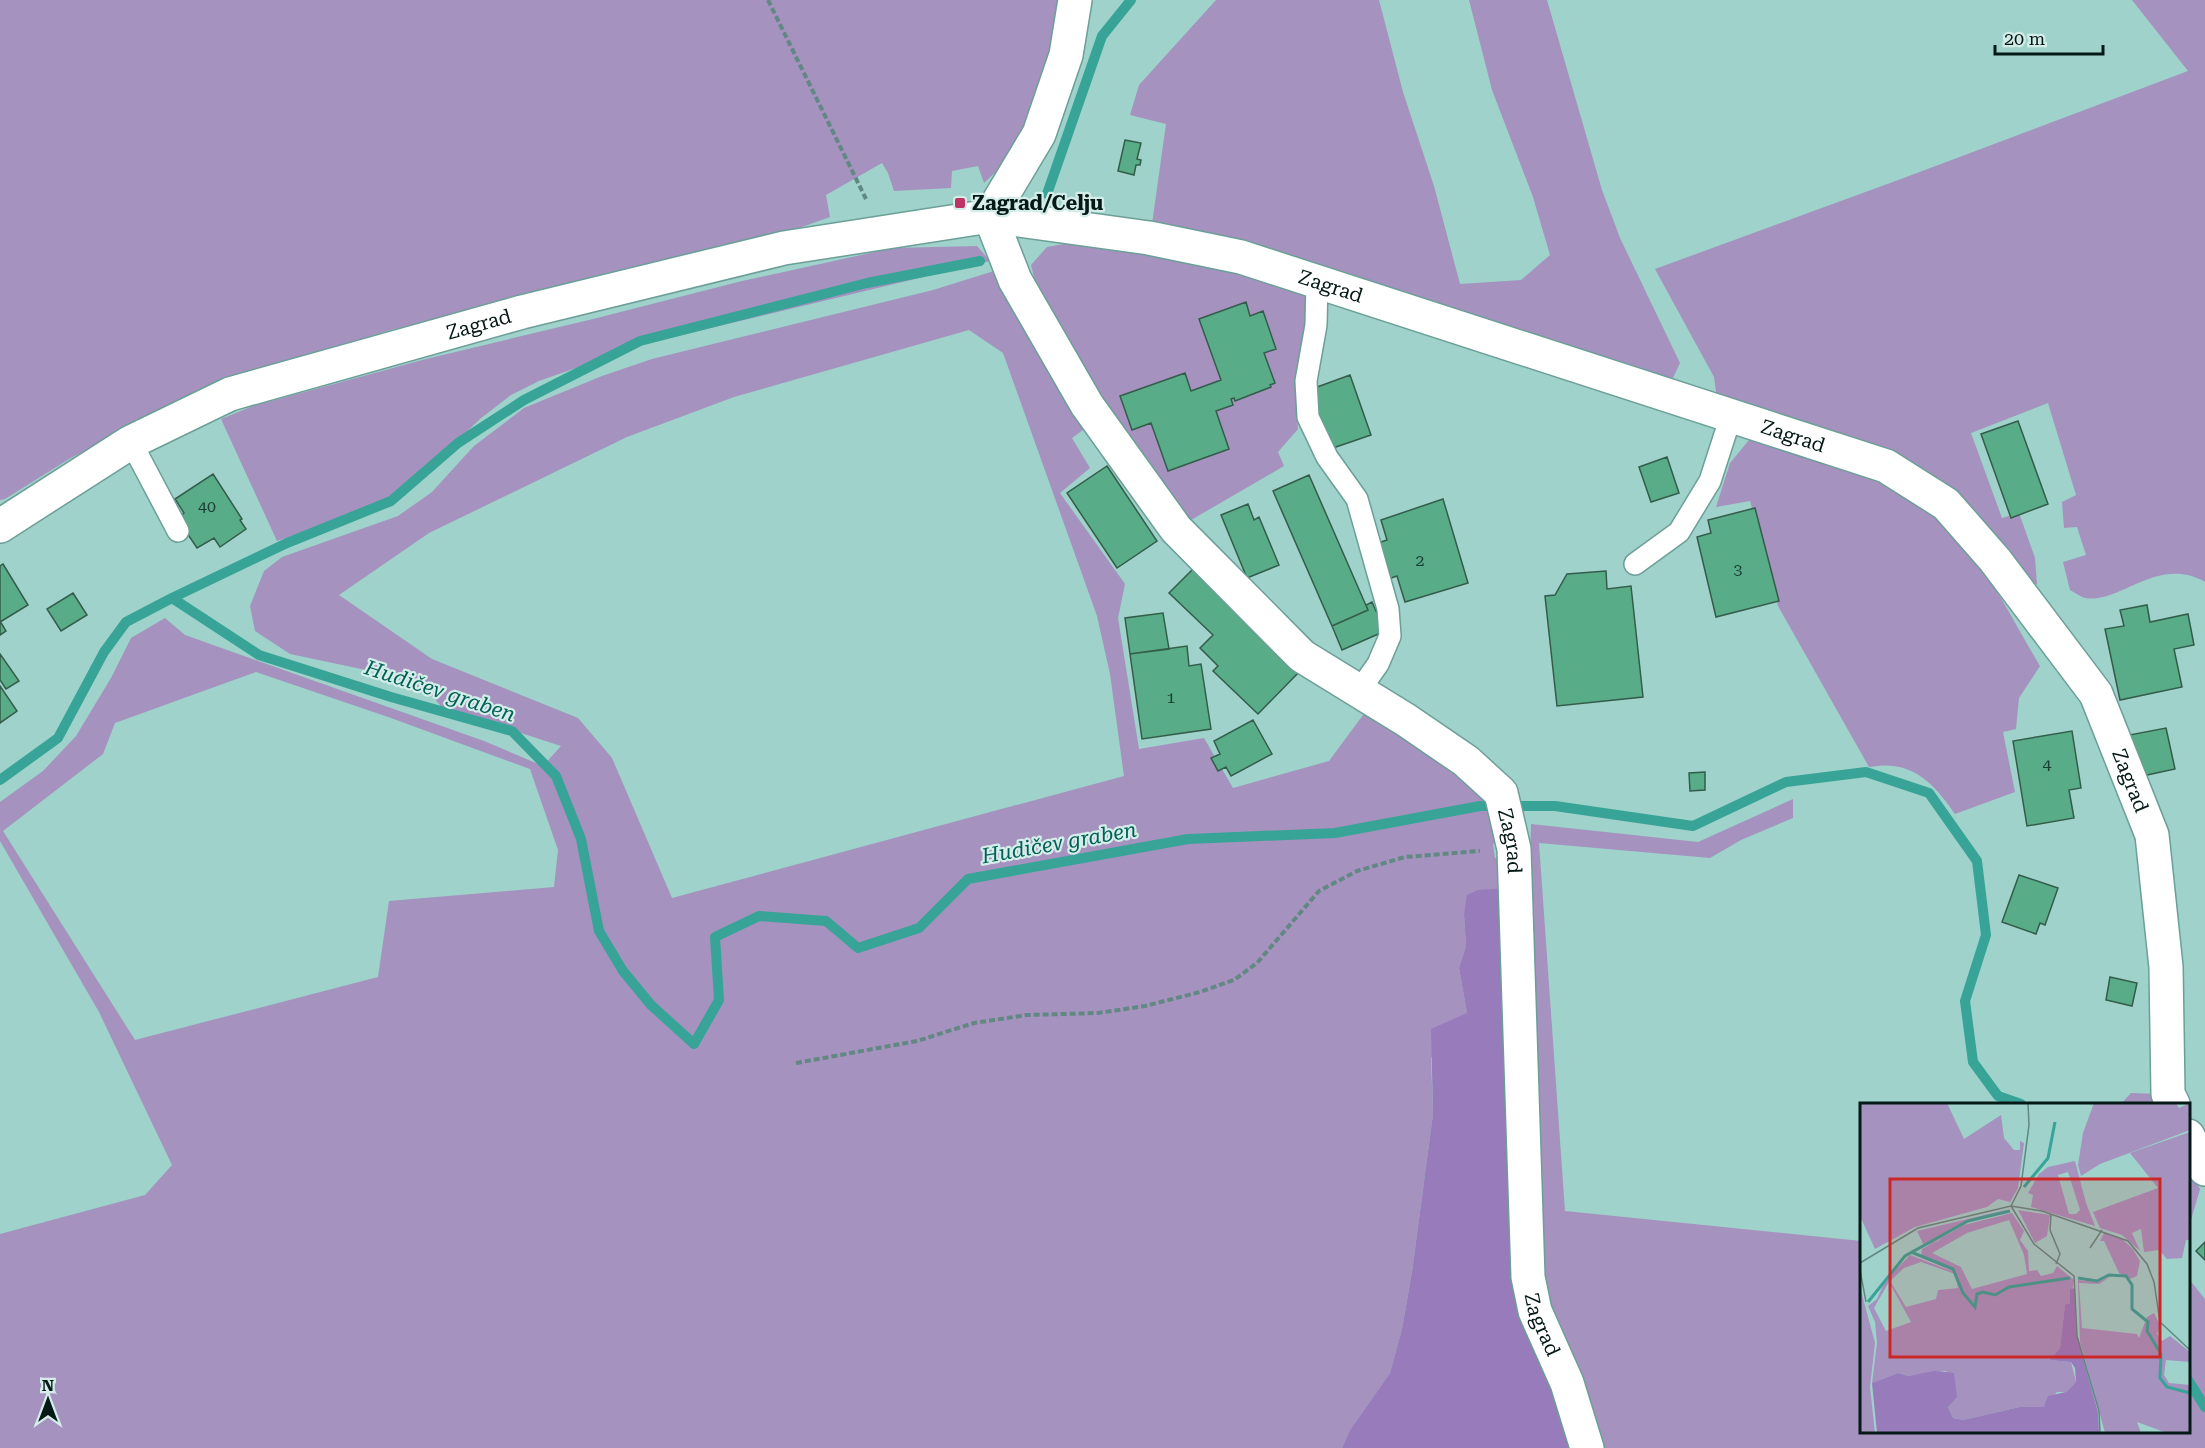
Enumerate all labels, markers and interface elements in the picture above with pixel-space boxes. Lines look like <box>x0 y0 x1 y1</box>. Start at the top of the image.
scale bar <box>1995 18 2103 56</box>
text: 20 m <box>2004 28 2045 49</box>
place label: Zagrad/Celju <box>972 191 1103 215</box>
marker: Zagrad/Celju <box>953 196 967 210</box>
street label: Zagrad <box>1296 264 1366 308</box>
street label: Zagrad <box>444 304 514 345</box>
street label: Zagrad <box>1758 414 1829 458</box>
house number: 40 <box>198 497 216 516</box>
house number: 2 <box>1416 551 1425 570</box>
house number: 3 <box>1734 560 1743 579</box>
water label: Hudičev graben <box>361 655 518 727</box>
house number: 1 <box>1167 688 1176 707</box>
street label: Zagrad <box>2107 745 2154 816</box>
house number: 4 <box>2043 755 2052 774</box>
street label: Zagrad <box>1493 806 1527 875</box>
water label: Hudičev graben <box>979 818 1138 869</box>
inset map <box>1860 1103 2190 1433</box>
street label: Zagrad <box>1520 1291 1566 1360</box>
north arrow <box>18 1370 78 1430</box>
text: N <box>42 1376 54 1395</box>

